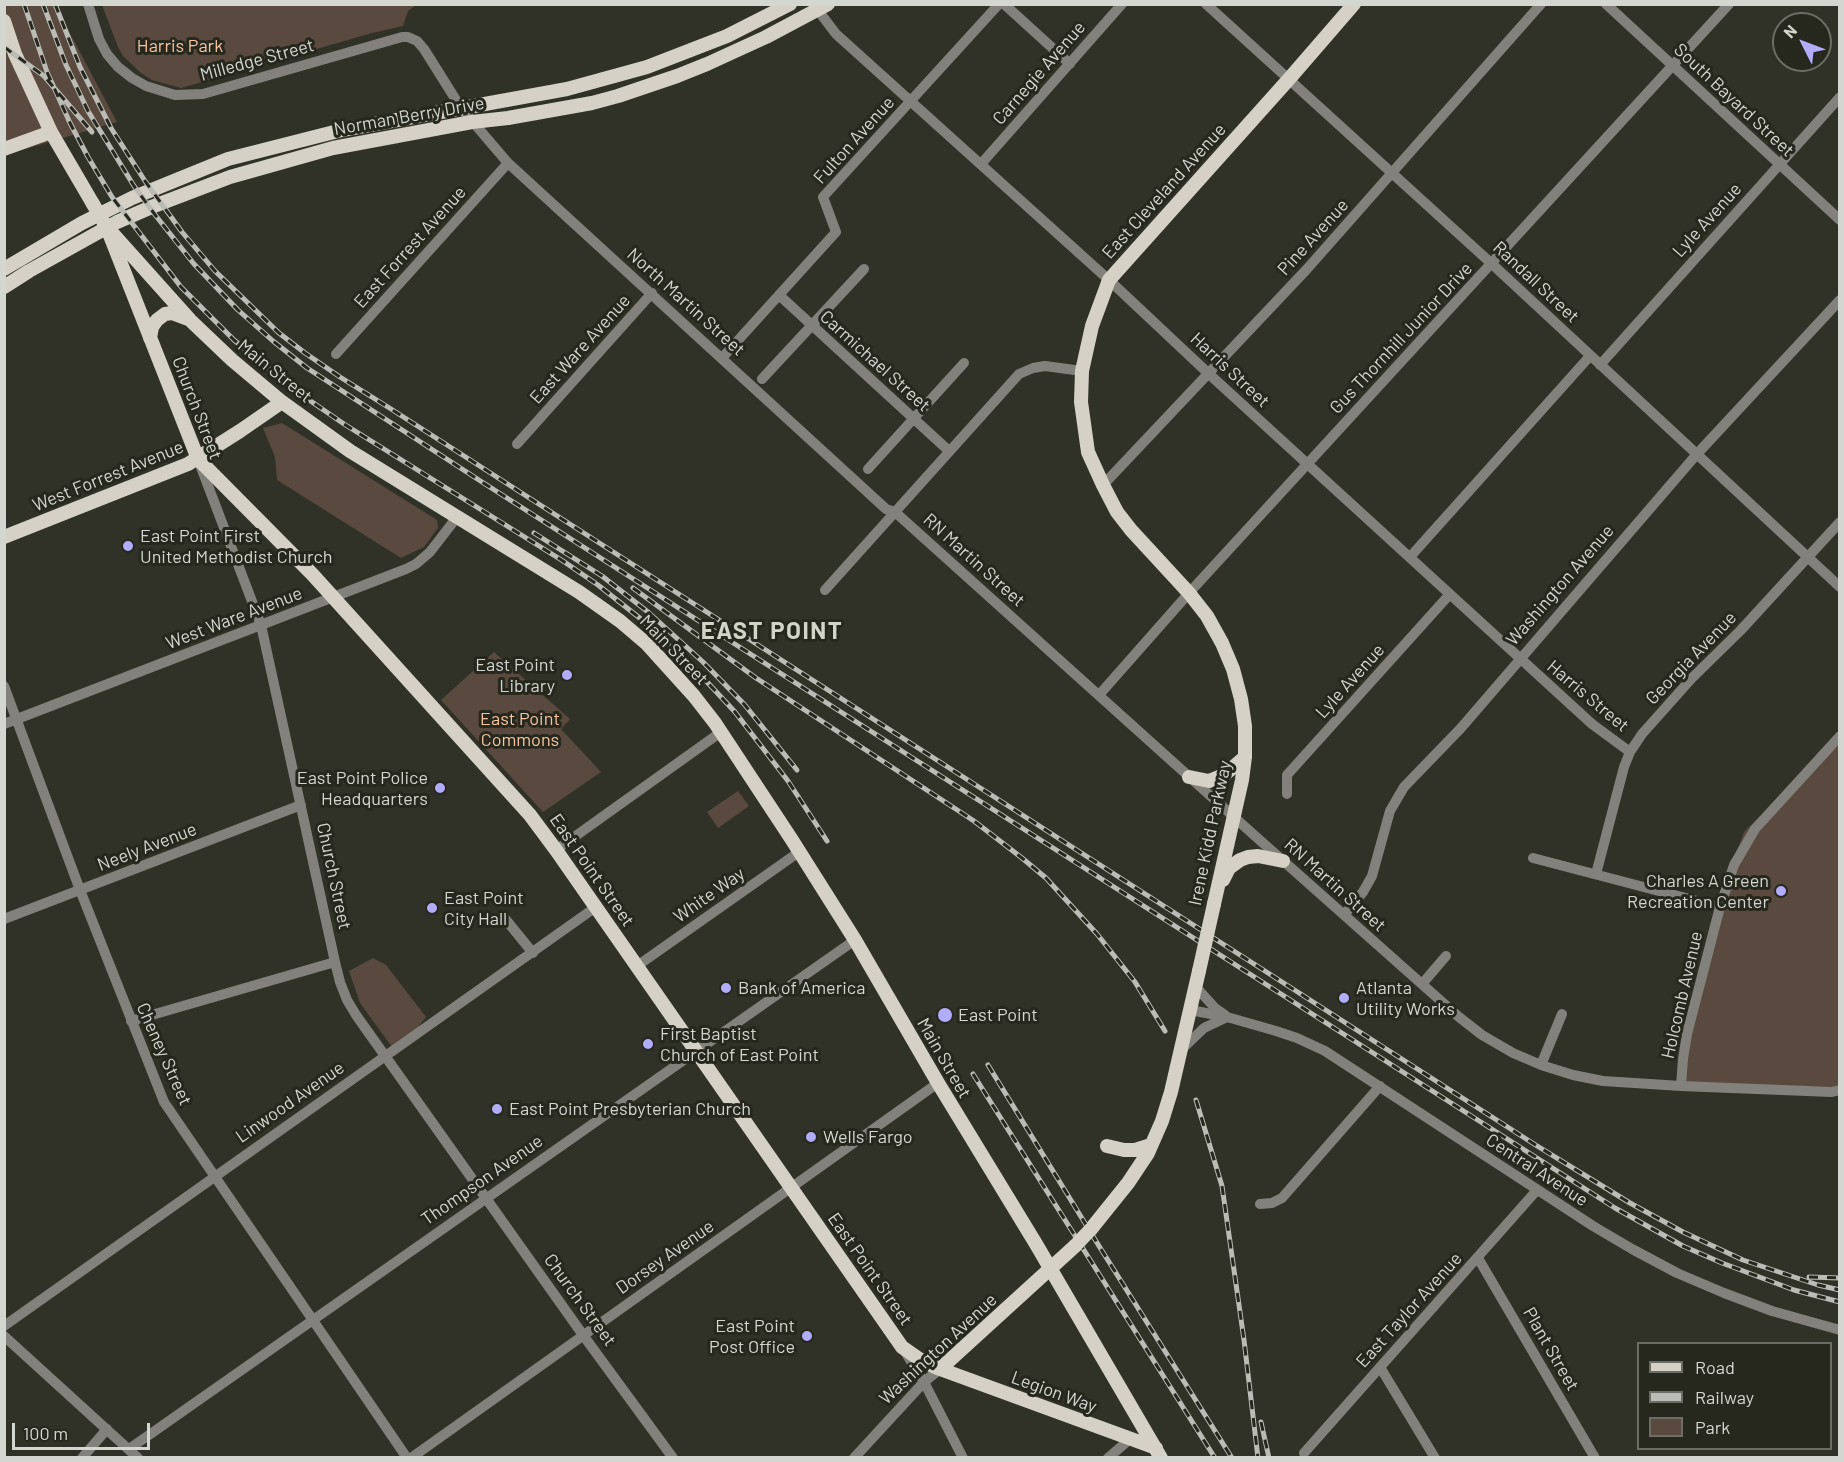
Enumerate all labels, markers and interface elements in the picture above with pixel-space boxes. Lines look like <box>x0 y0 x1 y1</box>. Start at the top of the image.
north arrow <box>1772 12 1832 72</box>
street label: Carnegie Avenue <box>988 17 1090 129</box>
text: N <box>1779 21 1800 41</box>
street label: Milledge Street <box>198 34 316 86</box>
park label: Harris Park <box>137 35 223 57</box>
street label: South Bayard Street <box>1669 39 1799 161</box>
street label: Norman Berry Drive <box>332 92 486 140</box>
street label: Fulton Avenue <box>809 92 899 188</box>
street label: East Cleveland Avenue <box>1098 119 1230 263</box>
street label: Lyle Avenue <box>1668 178 1746 262</box>
street label: East Forrest Avenue <box>350 182 470 312</box>
street label: Pine Avenue <box>1273 194 1353 280</box>
street label: Randall Street <box>1488 237 1584 327</box>
street label: North Martin Street <box>623 243 749 361</box>
street label: Gus Thornhill Junior Drive <box>1325 258 1477 418</box>
street label: East Ware Avenue <box>525 290 635 408</box>
street label: Carmichael Street <box>815 306 935 416</box>
street label: Harris Street <box>1186 328 1274 412</box>
street label: Main Street <box>234 335 316 407</box>
street label: Church Street <box>167 353 227 463</box>
street label: West Forrest Avenue <box>29 436 187 516</box>
street label: RN Martin Street <box>919 509 1029 611</box>
street label: Washington Avenue <box>1502 520 1618 650</box>
place label: East Point First United Methodist Church <box>140 525 333 568</box>
marker: East Point First United Methodist Church <box>121 539 135 553</box>
street label: West Ware Avenue <box>163 582 305 654</box>
street label: Georgia Avenue <box>1641 607 1741 709</box>
street label: Main Street <box>635 610 713 690</box>
district label: EAST POINT <box>701 617 843 645</box>
street label: Lyle Avenue <box>1311 639 1389 723</box>
place label: East Point Library <box>475 654 555 696</box>
street label: Harris Street <box>1543 656 1633 736</box>
marker: East Point Library <box>560 668 574 682</box>
park label: East Point Commons <box>480 708 560 750</box>
street label: Irene Kidd Parkway <box>1184 758 1236 908</box>
place label: East Point Police Headquarters <box>297 767 428 810</box>
marker: East Point Police Headquarters <box>433 781 447 795</box>
street label: East Point Street <box>545 809 639 931</box>
street label: Neely Avenue <box>94 818 200 876</box>
street label: Church Street <box>312 821 356 931</box>
street label: RN Martin Street <box>1280 834 1390 936</box>
street label: White Way <box>669 863 749 927</box>
place label: Charles A Green Recreation Center <box>1627 870 1769 912</box>
marker: Charles A Green Recreation Center <box>1774 884 1788 898</box>
place label: East Point City Hall <box>444 887 524 930</box>
marker: East Point City Hall <box>425 901 439 915</box>
street label: Holcomb Avenue <box>1657 929 1707 1061</box>
place label: Bank of America <box>738 977 865 999</box>
place label: Atlanta Utility Works <box>1356 977 1455 1020</box>
marker: Bank of America <box>719 981 733 995</box>
marker: Atlanta Utility Works <box>1337 991 1351 1005</box>
street label: Cheney Street <box>132 999 196 1109</box>
place label: East Point <box>958 1004 1038 1026</box>
marker: East Point <box>936 1006 954 1024</box>
street label: Main Street <box>912 1014 976 1102</box>
place label: First Baptist Church of East Point <box>660 1023 819 1066</box>
marker: First Baptist Church of East Point <box>641 1037 655 1051</box>
street label: Linwood Avenue <box>232 1057 348 1147</box>
place label: East Point Presbyterian Church <box>509 1098 751 1120</box>
marker: East Point Presbyterian Church <box>490 1102 504 1116</box>
place label: Wells Fargo <box>823 1126 913 1148</box>
street label: Central Avenue <box>1482 1129 1592 1211</box>
street label: Thompson Avenue <box>417 1130 547 1230</box>
marker: Wells Fargo <box>804 1130 818 1144</box>
street label: East Point Street <box>823 1208 917 1330</box>
street label: Dorsey Avenue <box>612 1215 718 1299</box>
street label: East Taylor Avenue <box>1352 1248 1466 1372</box>
street label: Church Street <box>539 1250 621 1350</box>
street label: Washington Avenue <box>875 1289 1001 1409</box>
street label: Plant Street <box>1518 1303 1584 1395</box>
place label: East Point Post Office <box>709 1315 795 1358</box>
marker: East Point Post Office <box>800 1329 814 1343</box>
legend <box>1637 1342 1832 1450</box>
text: Road <box>1695 1356 1735 1378</box>
street label: Legion Way <box>1008 1367 1100 1417</box>
text: Railway <box>1695 1386 1754 1408</box>
scale bar <box>15 1411 153 1449</box>
text: Park <box>1695 1416 1730 1438</box>
text: 100 m <box>23 1422 68 1444</box>

